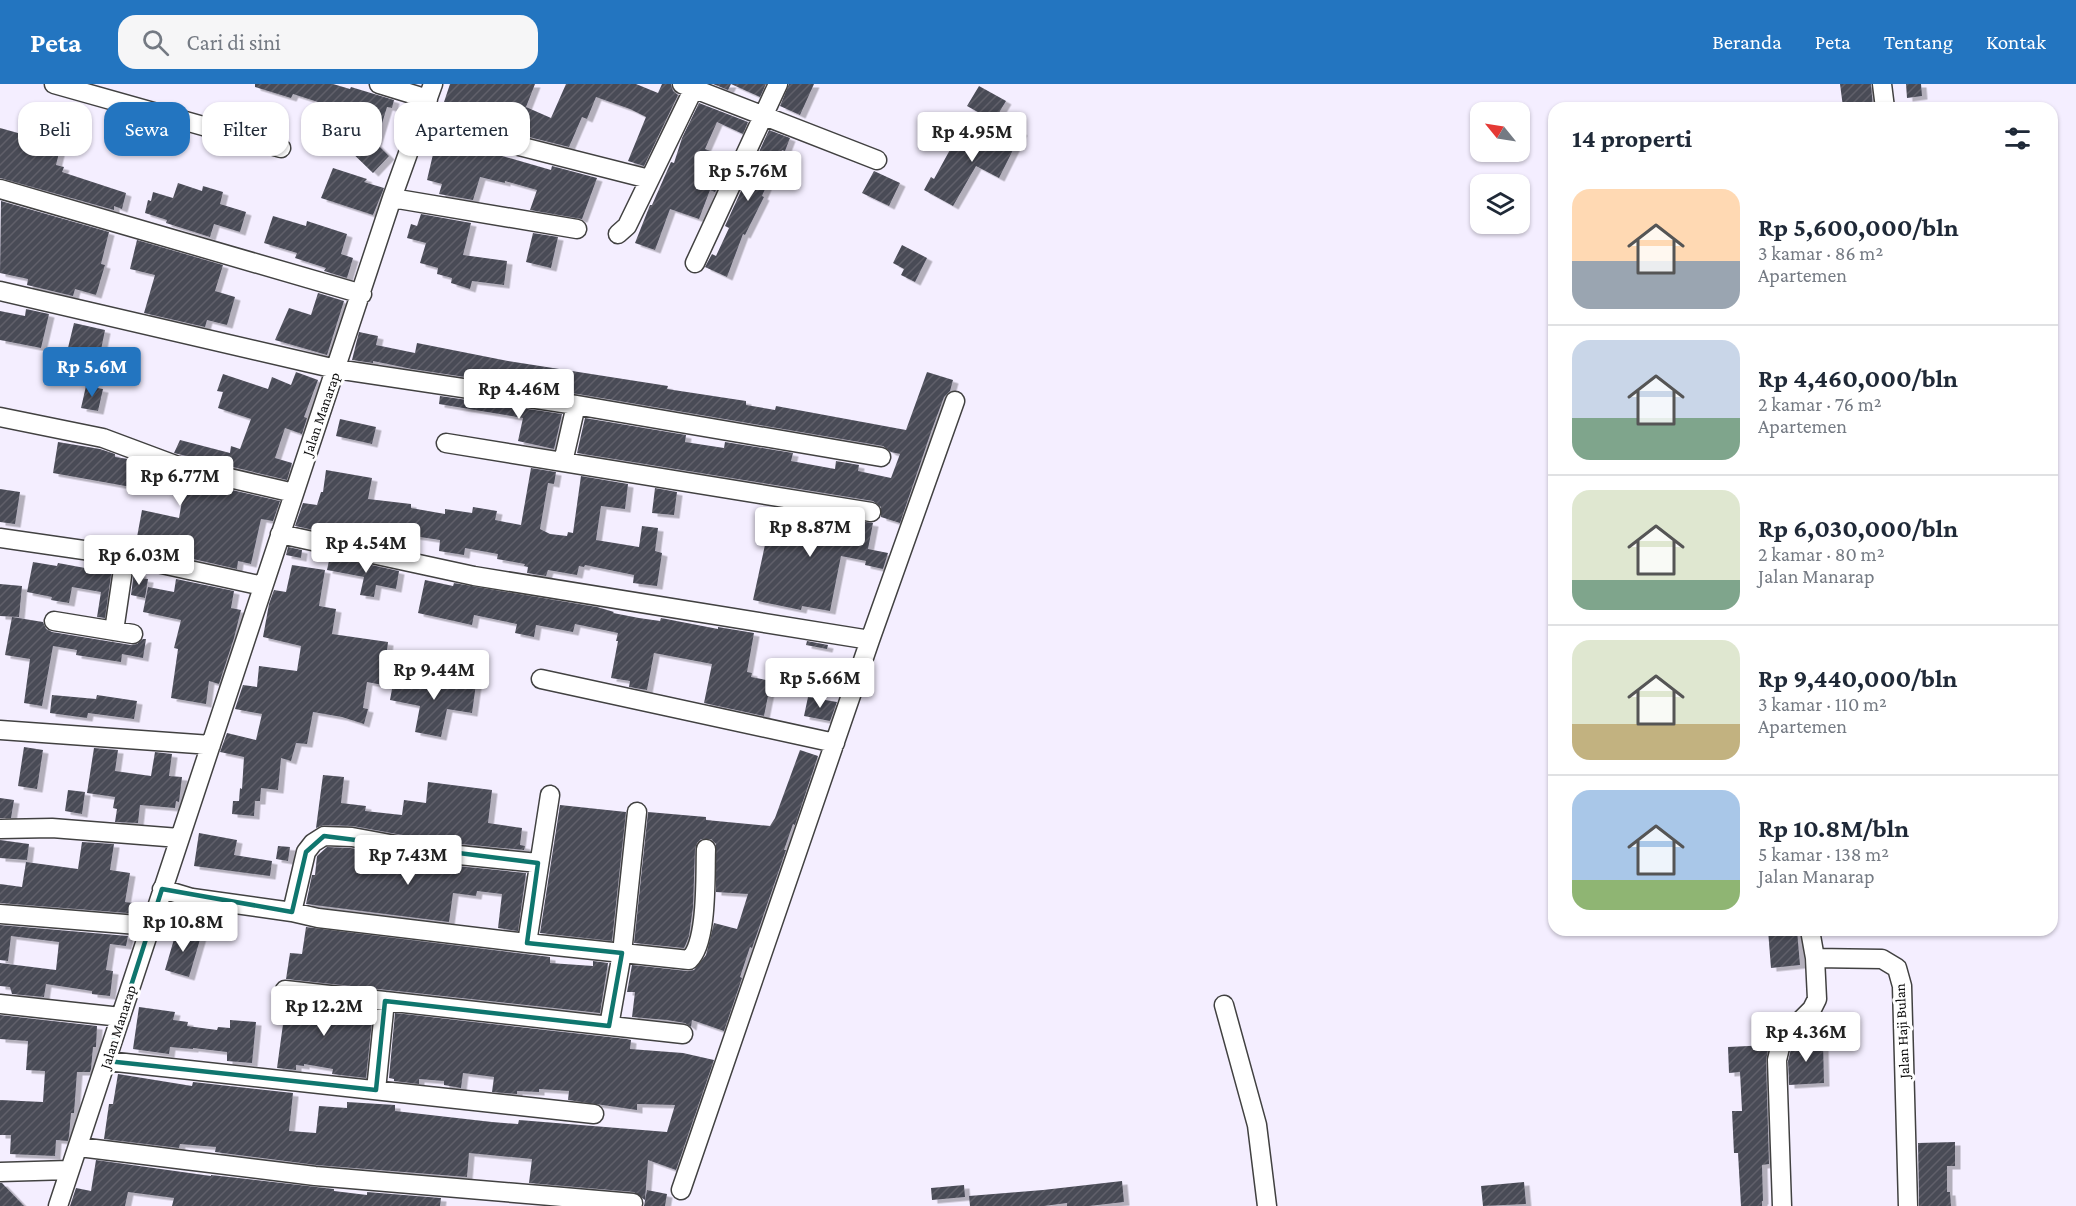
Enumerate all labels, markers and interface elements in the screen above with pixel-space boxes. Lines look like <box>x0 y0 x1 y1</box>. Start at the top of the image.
search box <box>118 15 538 69</box>
icon: search <box>139 26 172 59</box>
text: Peta <box>30 27 82 58</box>
text: Cari di sini <box>187 30 281 55</box>
text: Beranda <box>1712 30 1782 54</box>
text: Peta <box>1815 30 1851 54</box>
text: Tentang <box>1884 30 1953 54</box>
text: Kontak <box>1986 30 2046 54</box>
chip: Beli <box>18 102 92 156</box>
chip: Sewa <box>104 102 190 156</box>
chip: Filter <box>202 102 289 156</box>
chip: Baru <box>301 102 382 156</box>
chip: Apartemen <box>394 102 530 156</box>
north arrow <box>1470 102 1530 162</box>
map controls <box>1470 102 1530 234</box>
pin: Rp 4.95M <box>910 112 1034 163</box>
text: Rp 4.95M <box>931 120 1013 142</box>
icon: filters <box>2001 122 2034 155</box>
text: 14 properti <box>1572 124 1692 153</box>
pin: Rp 5.76M <box>686 151 810 202</box>
text: Rp 5.76M <box>708 159 788 181</box>
button: layers <box>1470 174 1530 234</box>
icon: home <box>1620 213 1692 285</box>
text: Rp 5,600,000/bln <box>1758 213 1959 242</box>
text: 3 kamar · 86 m² <box>1758 242 1883 264</box>
text: Apartemen <box>1758 264 1847 286</box>
pin: Rp 5.6M <box>37 347 147 398</box>
text: Rp 5.6M <box>57 355 127 377</box>
icon: home <box>1620 364 1692 436</box>
text: Rp 4,460,000/bln <box>1758 364 1958 393</box>
pin: Rp 4.46M <box>457 369 581 420</box>
street label: Jalan Manarap <box>299 370 344 460</box>
text: Rp 4.46M <box>478 377 560 399</box>
text: 2 kamar · 76 m² <box>1758 393 1882 415</box>
text: Apartemen <box>1758 415 1847 437</box>
pin: Rp 6.77M <box>118 456 242 507</box>
text: Rp 6.77M <box>140 464 220 486</box>
pin: Rp 8.87M <box>748 507 872 558</box>
icon: home <box>1620 514 1692 586</box>
text: Rp 6,030,000/bln <box>1758 514 1958 543</box>
text: Rp 8.87M <box>769 515 851 537</box>
pin: Rp 4.54M <box>304 523 428 574</box>
text: Rp 4.54M <box>325 531 407 553</box>
pin: Rp 6.03M <box>77 535 201 586</box>
text: Rp 6.03M <box>98 543 180 565</box>
text: 2 kamar · 80 m² <box>1758 543 1884 565</box>
text: Jalan Manarap <box>1758 565 1875 587</box>
pin: Rp 9.44M <box>372 650 496 701</box>
text: Rp 9.44M <box>393 658 475 680</box>
pin: Rp 5.66M <box>758 658 882 709</box>
icon: home <box>1620 664 1692 736</box>
text: Rp 9,440,000/bln <box>1758 664 1957 693</box>
text: Rp 5.66M <box>779 666 861 688</box>
text: 3 kamar · 110 m² <box>1758 693 1887 715</box>
text: Apartemen <box>1758 715 1847 737</box>
icon: home <box>1620 814 1692 886</box>
text: Rp 10.8M/bln <box>1758 814 1909 843</box>
pin: Rp 7.43M <box>346 835 470 886</box>
text: Rp 7.43M <box>369 843 447 865</box>
text: 5 kamar · 138 m² <box>1758 843 1889 865</box>
text: Jalan Manarap <box>1758 865 1875 887</box>
pin: Rp 10.8M <box>121 902 245 953</box>
text: Rp 10.8M <box>143 910 223 932</box>
street label: Jalan Manarap <box>96 983 140 1073</box>
street label: Jalan Haji Bulan <box>1892 983 1914 1081</box>
pin: Rp 12.2M <box>262 986 386 1037</box>
text: Rp 12.2M <box>285 994 363 1016</box>
pin: Rp 4.36M <box>1744 1012 1868 1063</box>
text: Rp 4.36M <box>1765 1020 1847 1042</box>

